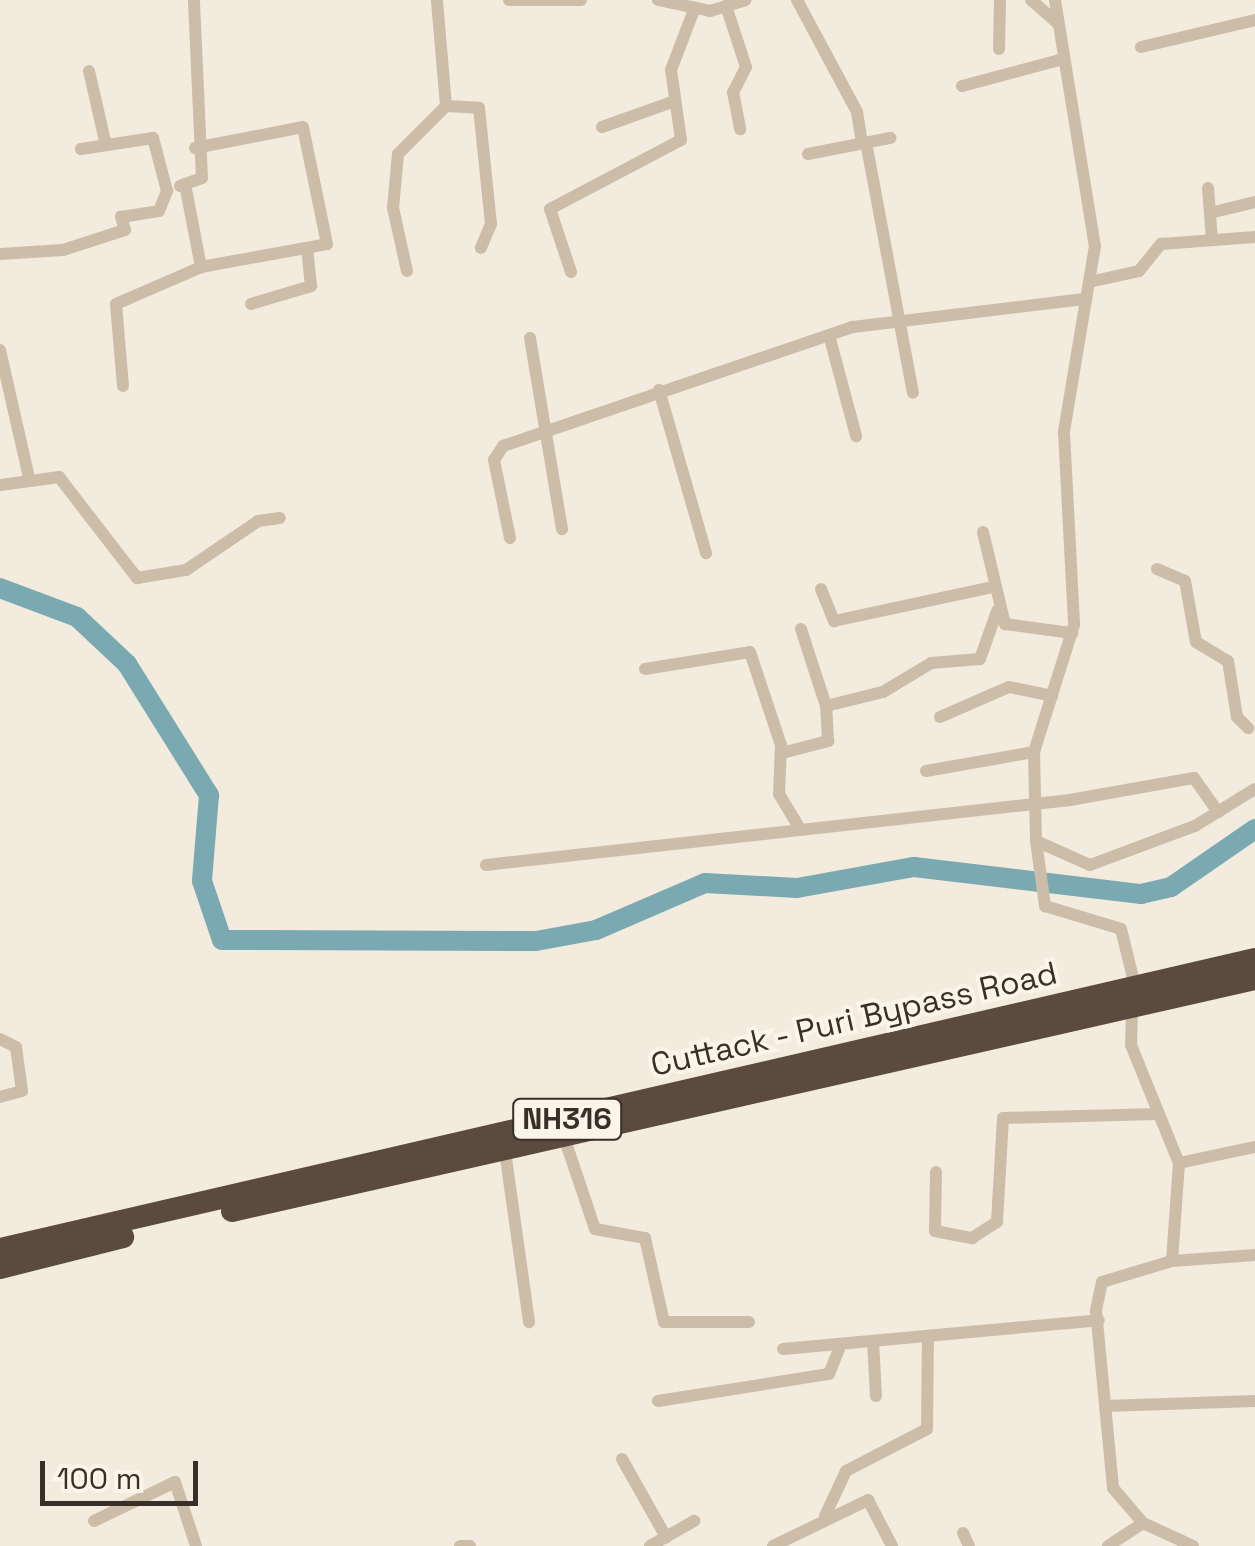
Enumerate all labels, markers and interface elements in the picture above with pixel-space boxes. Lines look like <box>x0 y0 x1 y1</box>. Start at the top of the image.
street label: Cuttack - Puri Bypass Road <box>646 953 1062 1085</box>
road number: NH316 <box>512 1094 622 1144</box>
scale bar <box>45 1441 202 1503</box>
text: 100 m <box>57 1459 142 1498</box>

